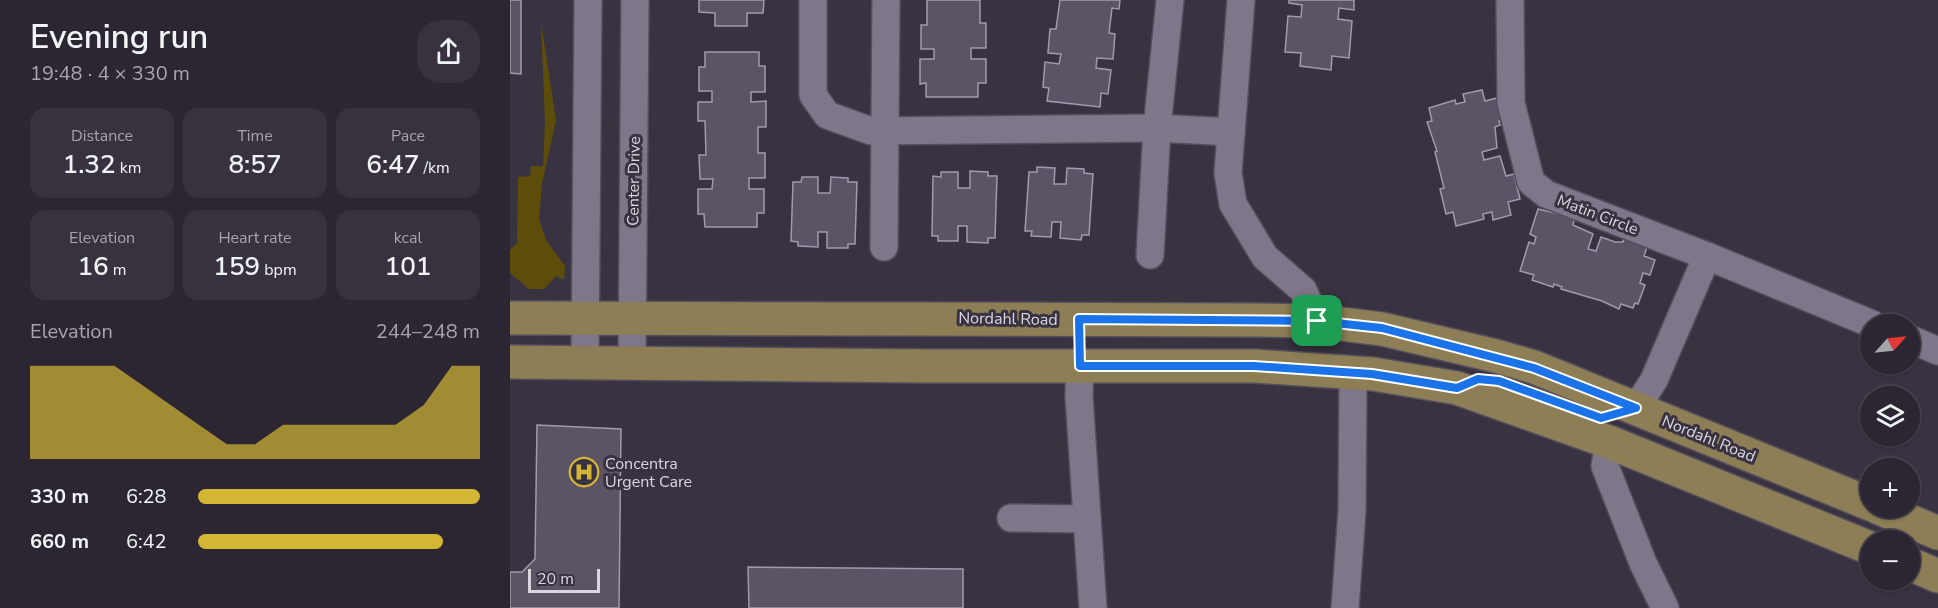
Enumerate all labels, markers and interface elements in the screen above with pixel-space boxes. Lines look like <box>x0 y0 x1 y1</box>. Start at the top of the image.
text: Evening run <box>30 15 208 60</box>
button: share <box>417 20 480 83</box>
text: 19:48 · 4 × 330 m <box>30 60 190 87</box>
text: Distance <box>71 125 133 147</box>
text: Time <box>237 125 273 147</box>
text: Pace <box>391 125 425 147</box>
street label: Center Drive <box>622 136 646 226</box>
text: 1.32 <box>63 147 116 182</box>
text: 8:57 <box>229 147 281 182</box>
text: 6:47 <box>366 147 419 182</box>
text: km <box>116 157 141 179</box>
text: /km <box>419 157 450 179</box>
street label: Matin Circle <box>1554 189 1641 240</box>
text: Elevation <box>69 227 135 249</box>
text: Heart rate <box>218 227 292 249</box>
text: kcal <box>394 227 422 249</box>
text: 16 <box>77 249 109 284</box>
text: 159 <box>213 249 260 284</box>
text: 101 <box>385 249 431 284</box>
text: m <box>109 259 127 281</box>
text: bpm <box>260 259 297 281</box>
pin <box>1291 295 1342 346</box>
icon: arrive <box>1300 304 1333 337</box>
street label: Nordahl Road <box>958 307 1058 331</box>
north arrow <box>1860 314 1920 374</box>
map controls <box>1860 314 1920 590</box>
text: Elevation <box>30 318 113 345</box>
text: 244–248 m <box>376 318 480 345</box>
button: layers <box>1860 386 1920 446</box>
street label: Nordahl Road <box>1658 410 1759 468</box>
place label: Concentra Urgent Care <box>605 453 692 493</box>
hospital icon: Concentra Urgent Care <box>568 456 600 488</box>
button: + <box>1860 458 1920 518</box>
text: 330 m <box>30 483 89 510</box>
text: 6:28 <box>126 483 167 510</box>
text: 660 m <box>30 528 89 555</box>
text: 6:42 <box>126 528 167 555</box>
button: − <box>1860 530 1920 590</box>
scale bar <box>528 566 600 594</box>
text: 20 m <box>537 568 574 590</box>

